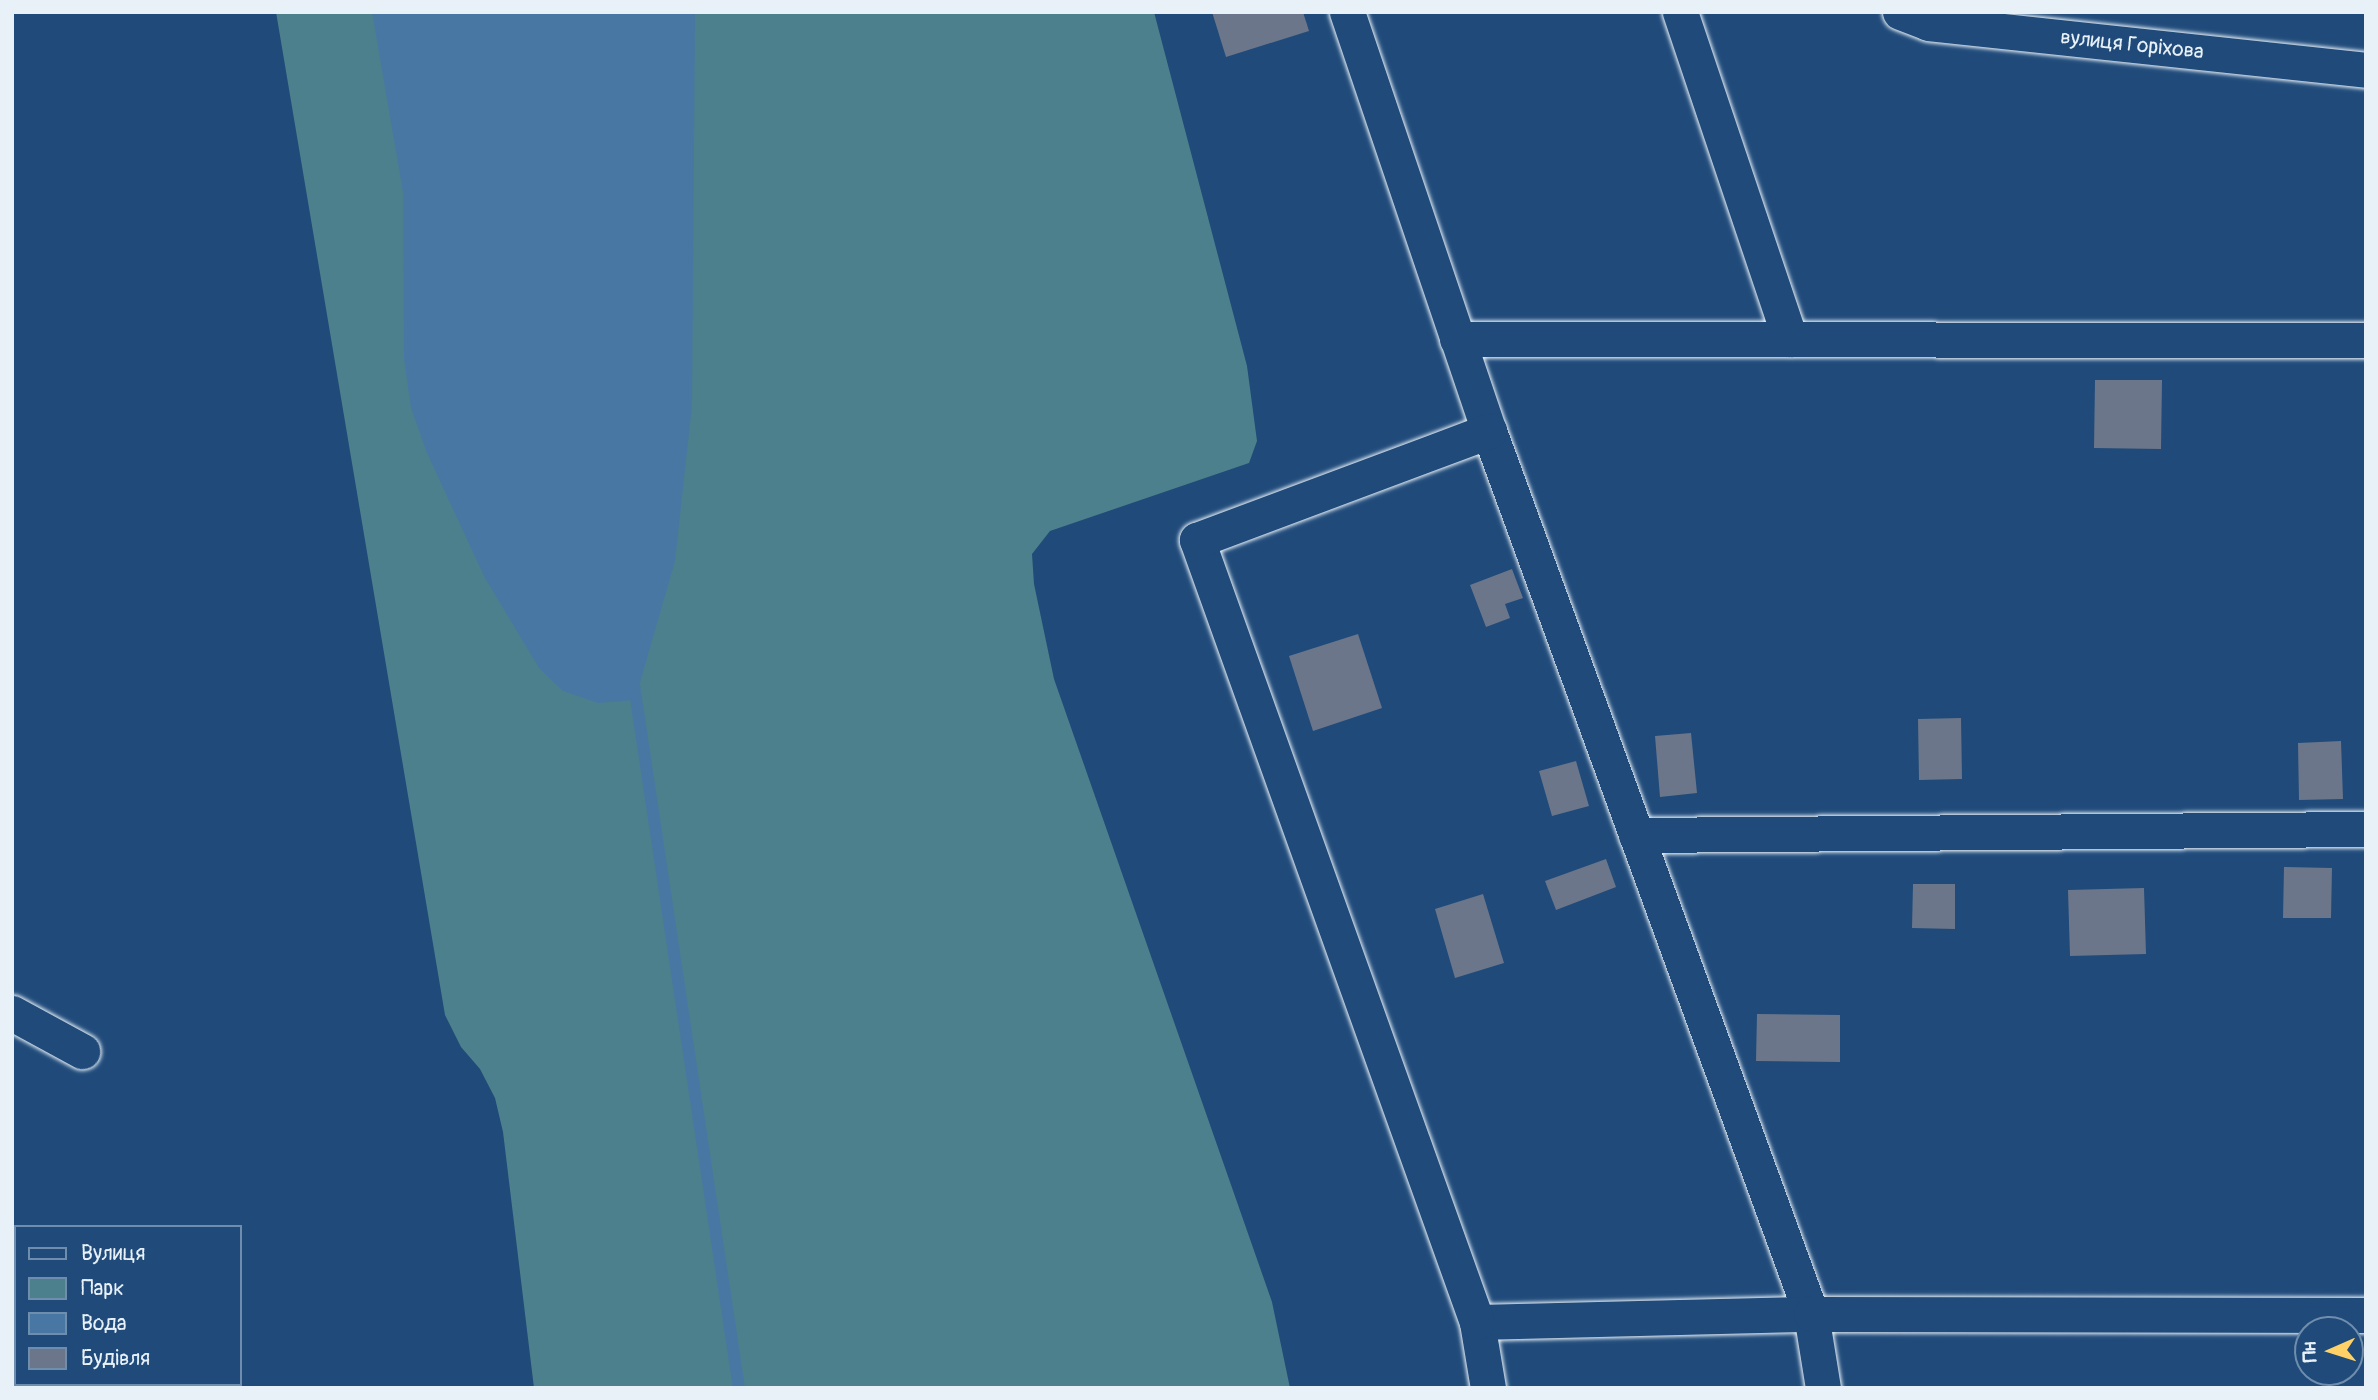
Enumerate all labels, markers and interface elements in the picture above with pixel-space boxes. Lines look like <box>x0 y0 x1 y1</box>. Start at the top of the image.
street label: вулиця Горіхова <box>2059 25 2205 65</box>
legend <box>14 1225 242 1386</box>
text: Вулиця <box>81 1240 145 1267</box>
text: Парк <box>81 1275 124 1302</box>
text: Вода <box>81 1310 127 1337</box>
north arrow <box>2294 1316 2364 1386</box>
text: Пн <box>2297 1341 2323 1363</box>
text: Будівля <box>81 1345 150 1372</box>

